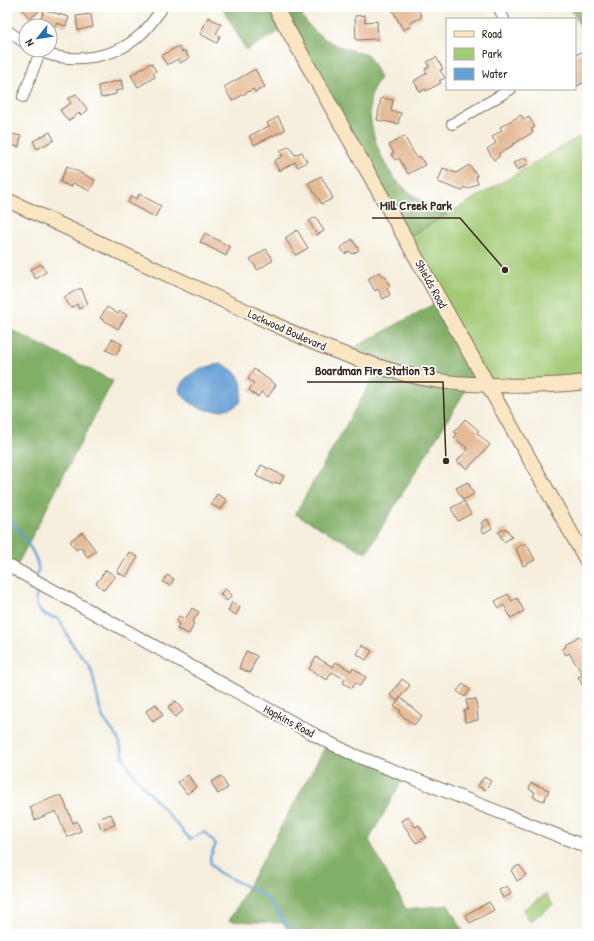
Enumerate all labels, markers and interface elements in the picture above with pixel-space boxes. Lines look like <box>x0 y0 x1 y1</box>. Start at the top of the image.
north arrow <box>18 18 58 58</box>
legend <box>446 18 576 90</box>
text: Road <box>482 25 502 42</box>
text: N <box>22 37 37 49</box>
text: Park <box>482 45 502 62</box>
text: Water <box>482 65 508 82</box>
callout: Mill Creek Park <box>372 193 460 218</box>
text: Mill Creek Park <box>380 196 453 214</box>
street label: Shields Road <box>411 256 452 311</box>
street label: Lockwood Boulevard <box>245 305 329 355</box>
callout: Boardman Fire Station 73 <box>307 357 443 382</box>
text: Boardman Fire Station 73 <box>315 361 435 379</box>
street label: Hopkins Road <box>261 700 318 741</box>

